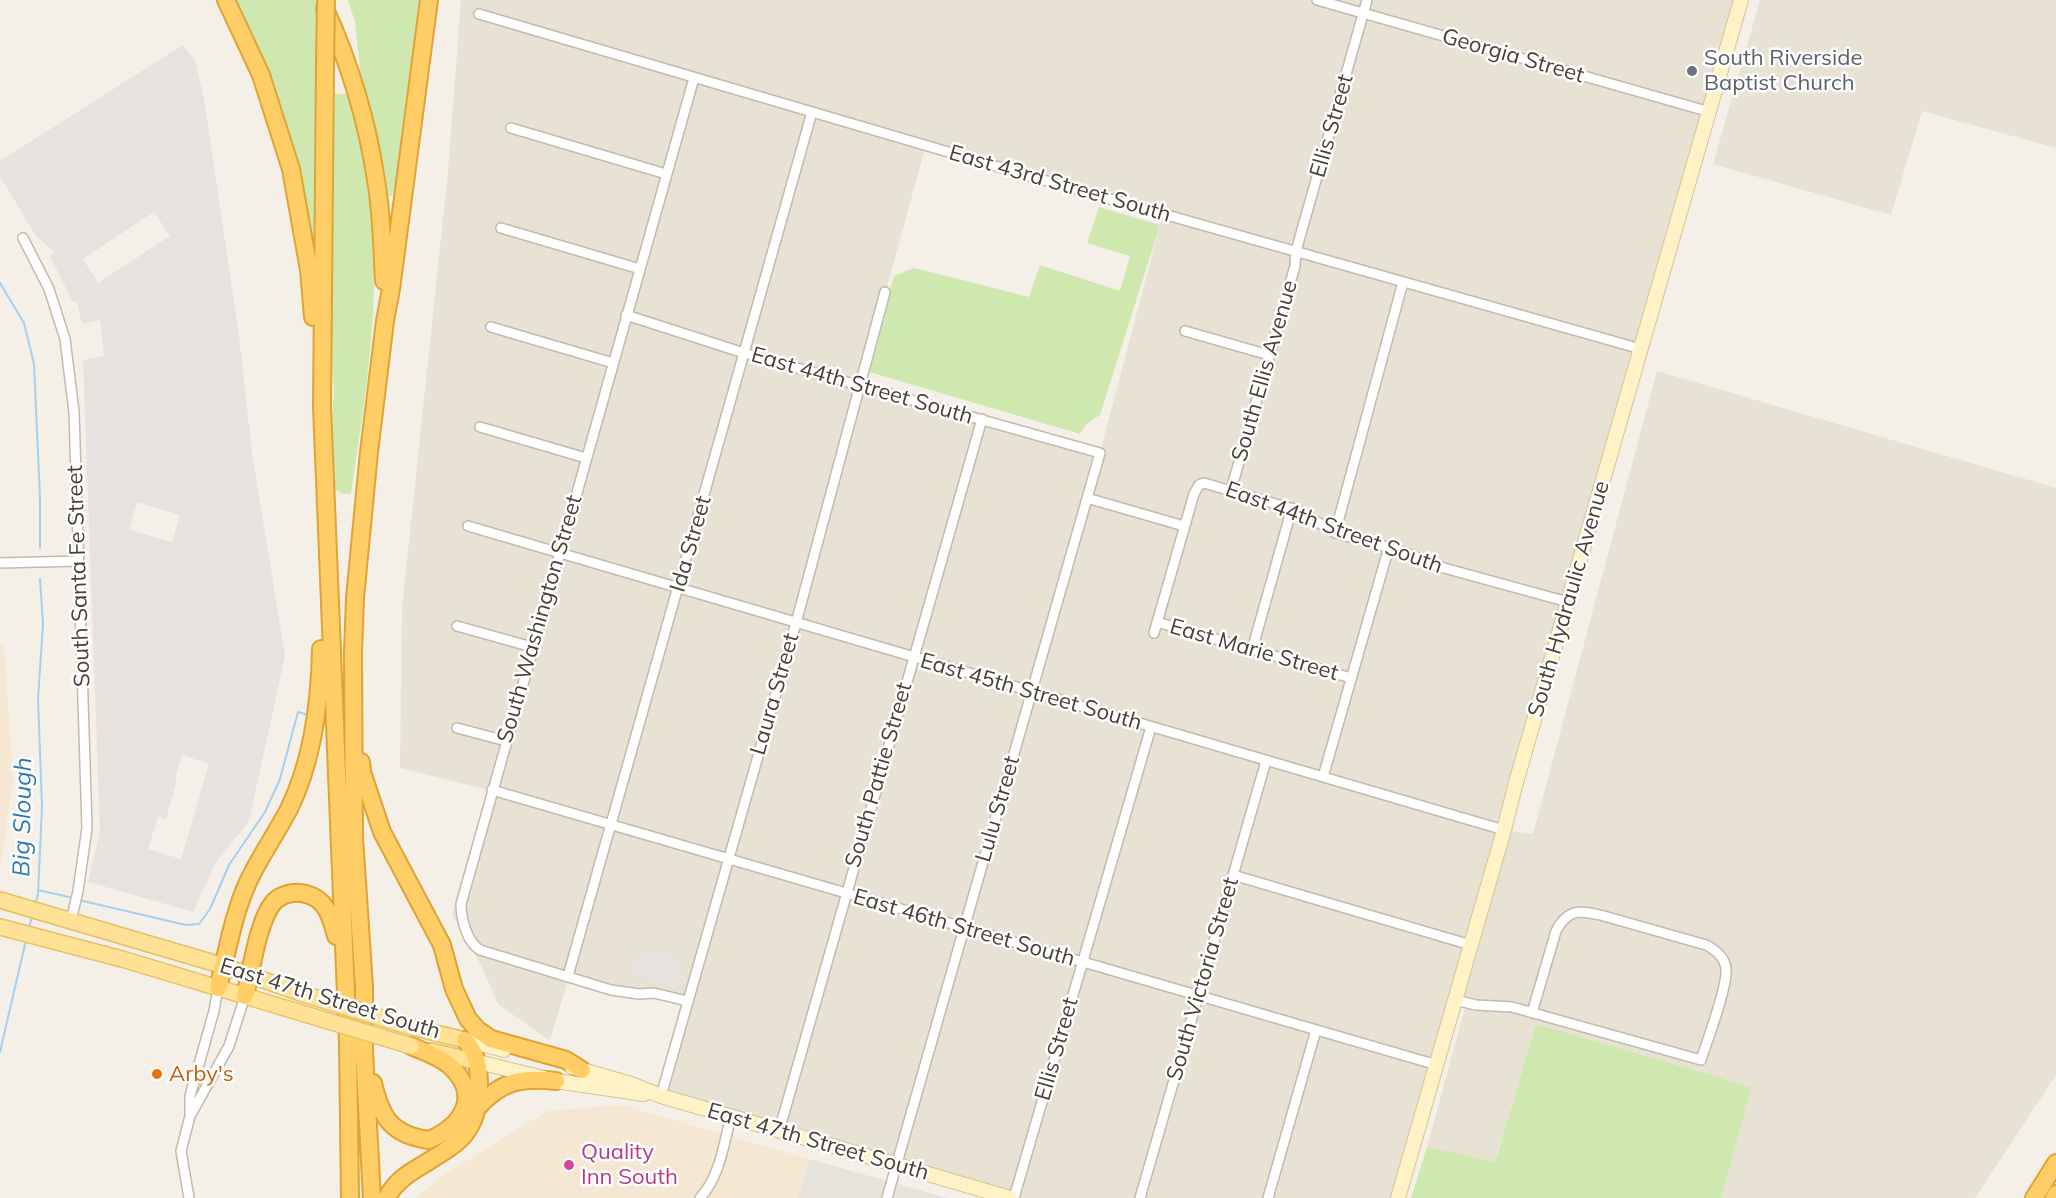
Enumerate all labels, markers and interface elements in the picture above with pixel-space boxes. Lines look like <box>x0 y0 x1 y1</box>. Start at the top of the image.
street label: Georgia Street <box>1439 23 1587 89</box>
place label: South Riverside Baptist Church <box>1704 45 1862 96</box>
marker: South Riverside Baptist Church <box>1685 64 1699 78</box>
street label: Ellis Street <box>1305 71 1359 181</box>
street label: East 43rd Street South <box>946 140 1174 228</box>
street label: South Ellis Avenue <box>1227 277 1303 465</box>
street label: East 44th Street South <box>748 342 976 430</box>
street label: South Santa Fe Street <box>62 464 96 688</box>
street label: East 44th Street South <box>1222 476 1446 580</box>
street label: South Hydraulic Avenue <box>1523 478 1615 720</box>
street label: South Washington Street <box>492 492 588 746</box>
street label: Ida Street <box>665 493 717 595</box>
street label: East Marie Street <box>1167 613 1341 687</box>
street label: Laura Street <box>745 630 805 758</box>
street label: East 45th Street South <box>917 648 1145 736</box>
street label: South Pattie Street <box>840 679 918 871</box>
street label: Lulu Street <box>970 753 1026 865</box>
water label: Big Slough <box>8 757 38 877</box>
street label: South Victoria Street <box>1161 874 1245 1084</box>
street label: East 46th Street South <box>850 884 1078 972</box>
street label: East 47th Street South <box>217 953 443 1045</box>
street label: Ellis Street <box>1030 994 1084 1104</box>
place label: Arby's <box>169 1061 234 1087</box>
marker: Arby's <box>150 1067 164 1081</box>
street label: East 47th Street South <box>704 1098 932 1186</box>
place label: Quality Inn South <box>581 1139 678 1190</box>
marker: Quality Inn South <box>562 1158 576 1172</box>

